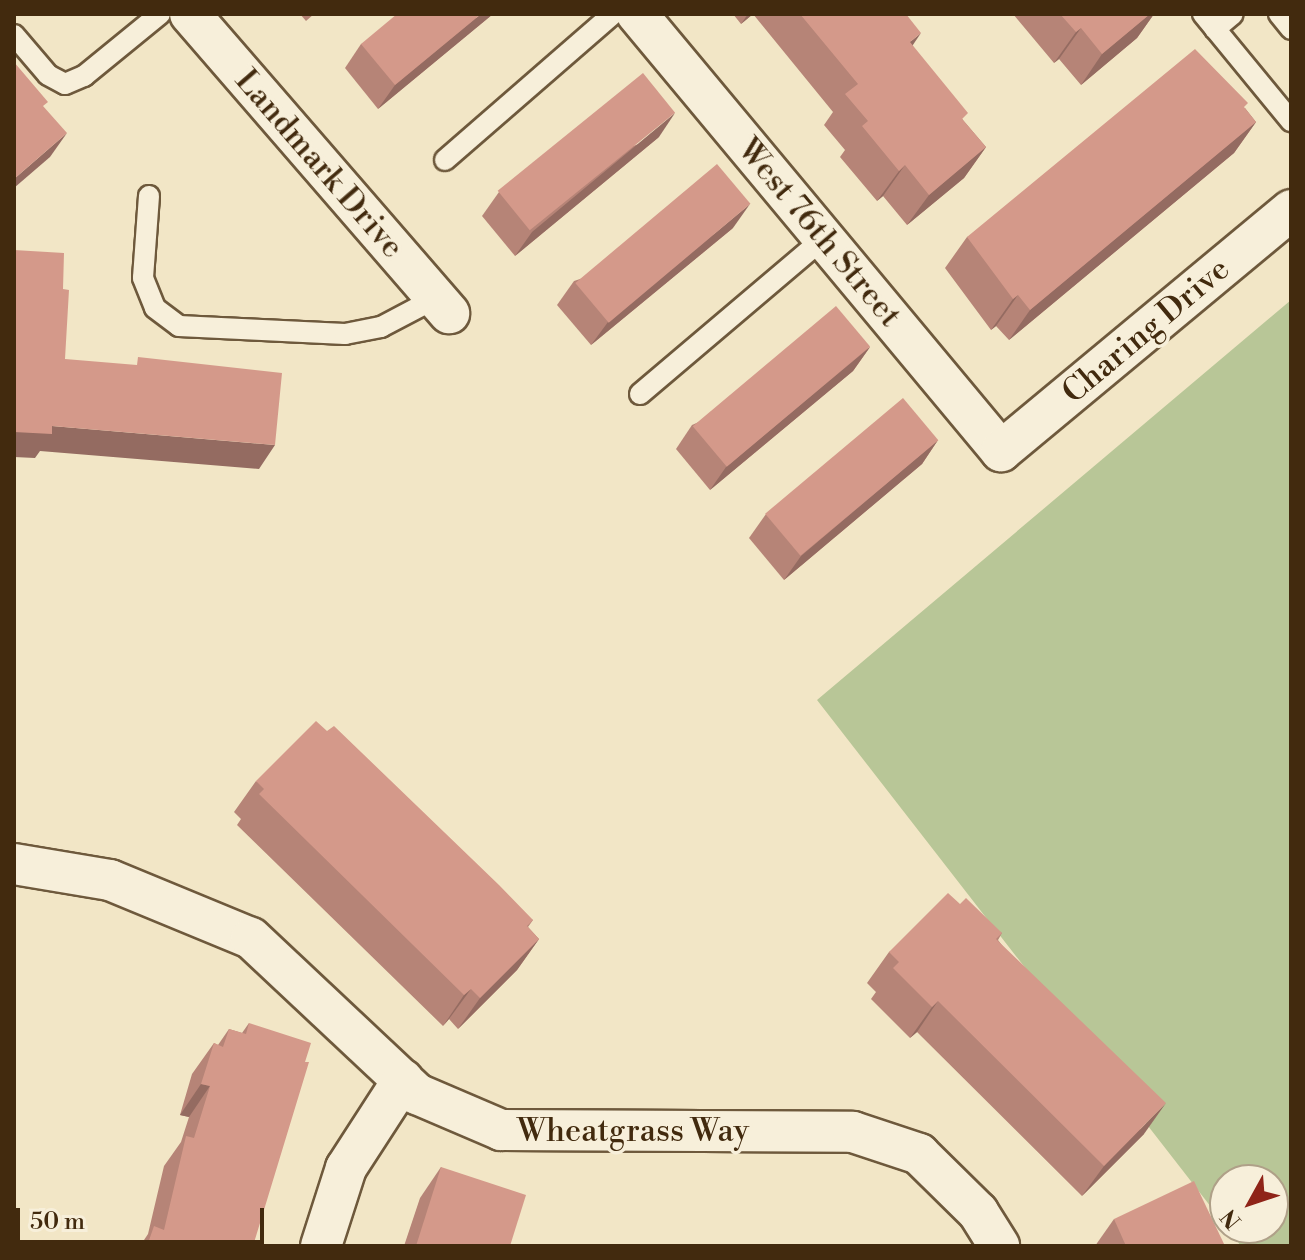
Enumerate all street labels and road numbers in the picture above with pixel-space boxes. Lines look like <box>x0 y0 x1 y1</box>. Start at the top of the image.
street label: Landmark Drive <box>227 62 411 266</box>
street label: West 76th Street <box>729 131 909 335</box>
street label: Charing Drive <box>1055 250 1237 412</box>
street label: Wheatgrass Way <box>517 1112 749 1150</box>

